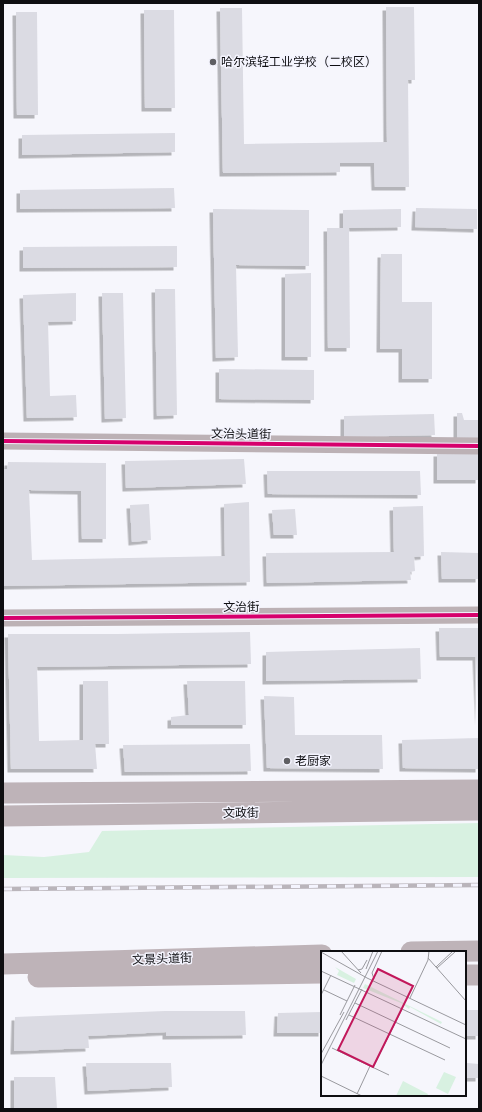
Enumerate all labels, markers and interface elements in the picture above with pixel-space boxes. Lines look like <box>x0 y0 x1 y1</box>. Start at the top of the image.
place label: 哈尔滨轻工业学校（二校区） <box>221 55 377 69</box>
marker: 哈尔滨轻工业学校（二校区） <box>208 57 218 67</box>
street label: 文治头道街 <box>211 426 271 442</box>
street label: 文治街 <box>223 600 259 614</box>
place label: 老厨家 <box>295 754 331 768</box>
marker: 老厨家 <box>282 756 292 766</box>
street label: 文政街 <box>223 806 259 820</box>
street label: 文景头道街 <box>132 951 192 967</box>
inset map <box>321 951 466 1096</box>

